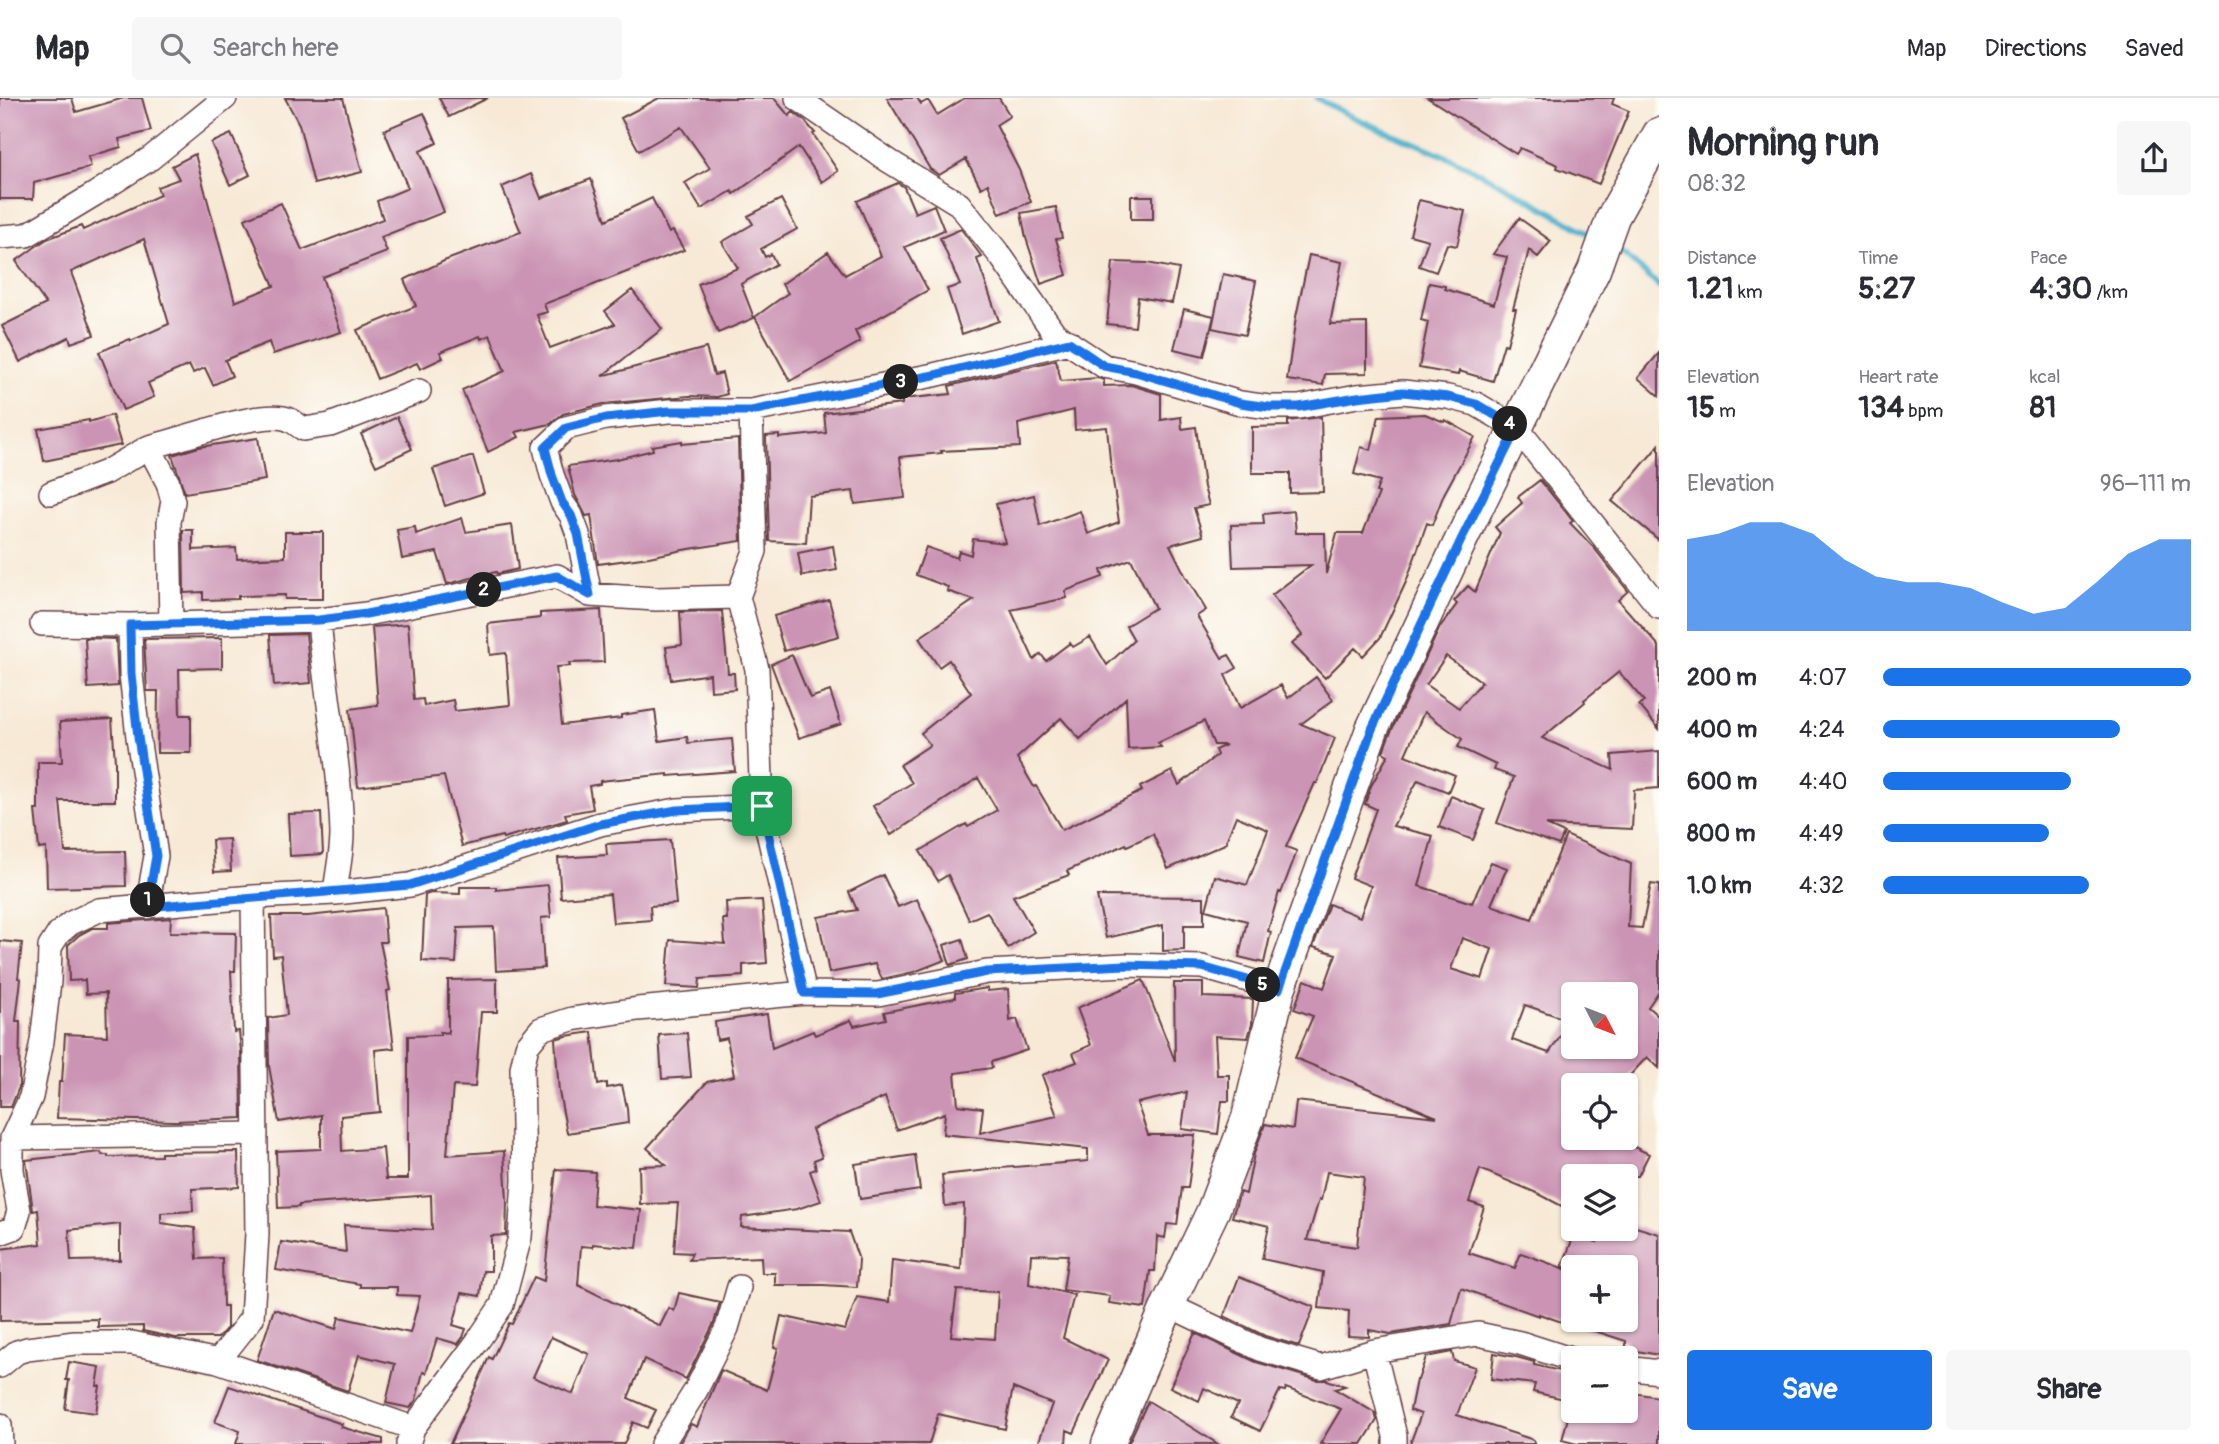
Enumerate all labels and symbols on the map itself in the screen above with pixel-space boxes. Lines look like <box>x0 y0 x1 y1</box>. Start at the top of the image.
pin: 3 <box>884 364 918 400</box>
pin: 4 <box>1492 406 1528 442</box>
pin: 2 <box>466 573 502 608</box>
pin <box>732 776 792 836</box>
pin: 1 <box>130 882 166 918</box>
pin: 5 <box>1246 968 1280 1002</box>
north arrow <box>1561 982 1638 1059</box>

